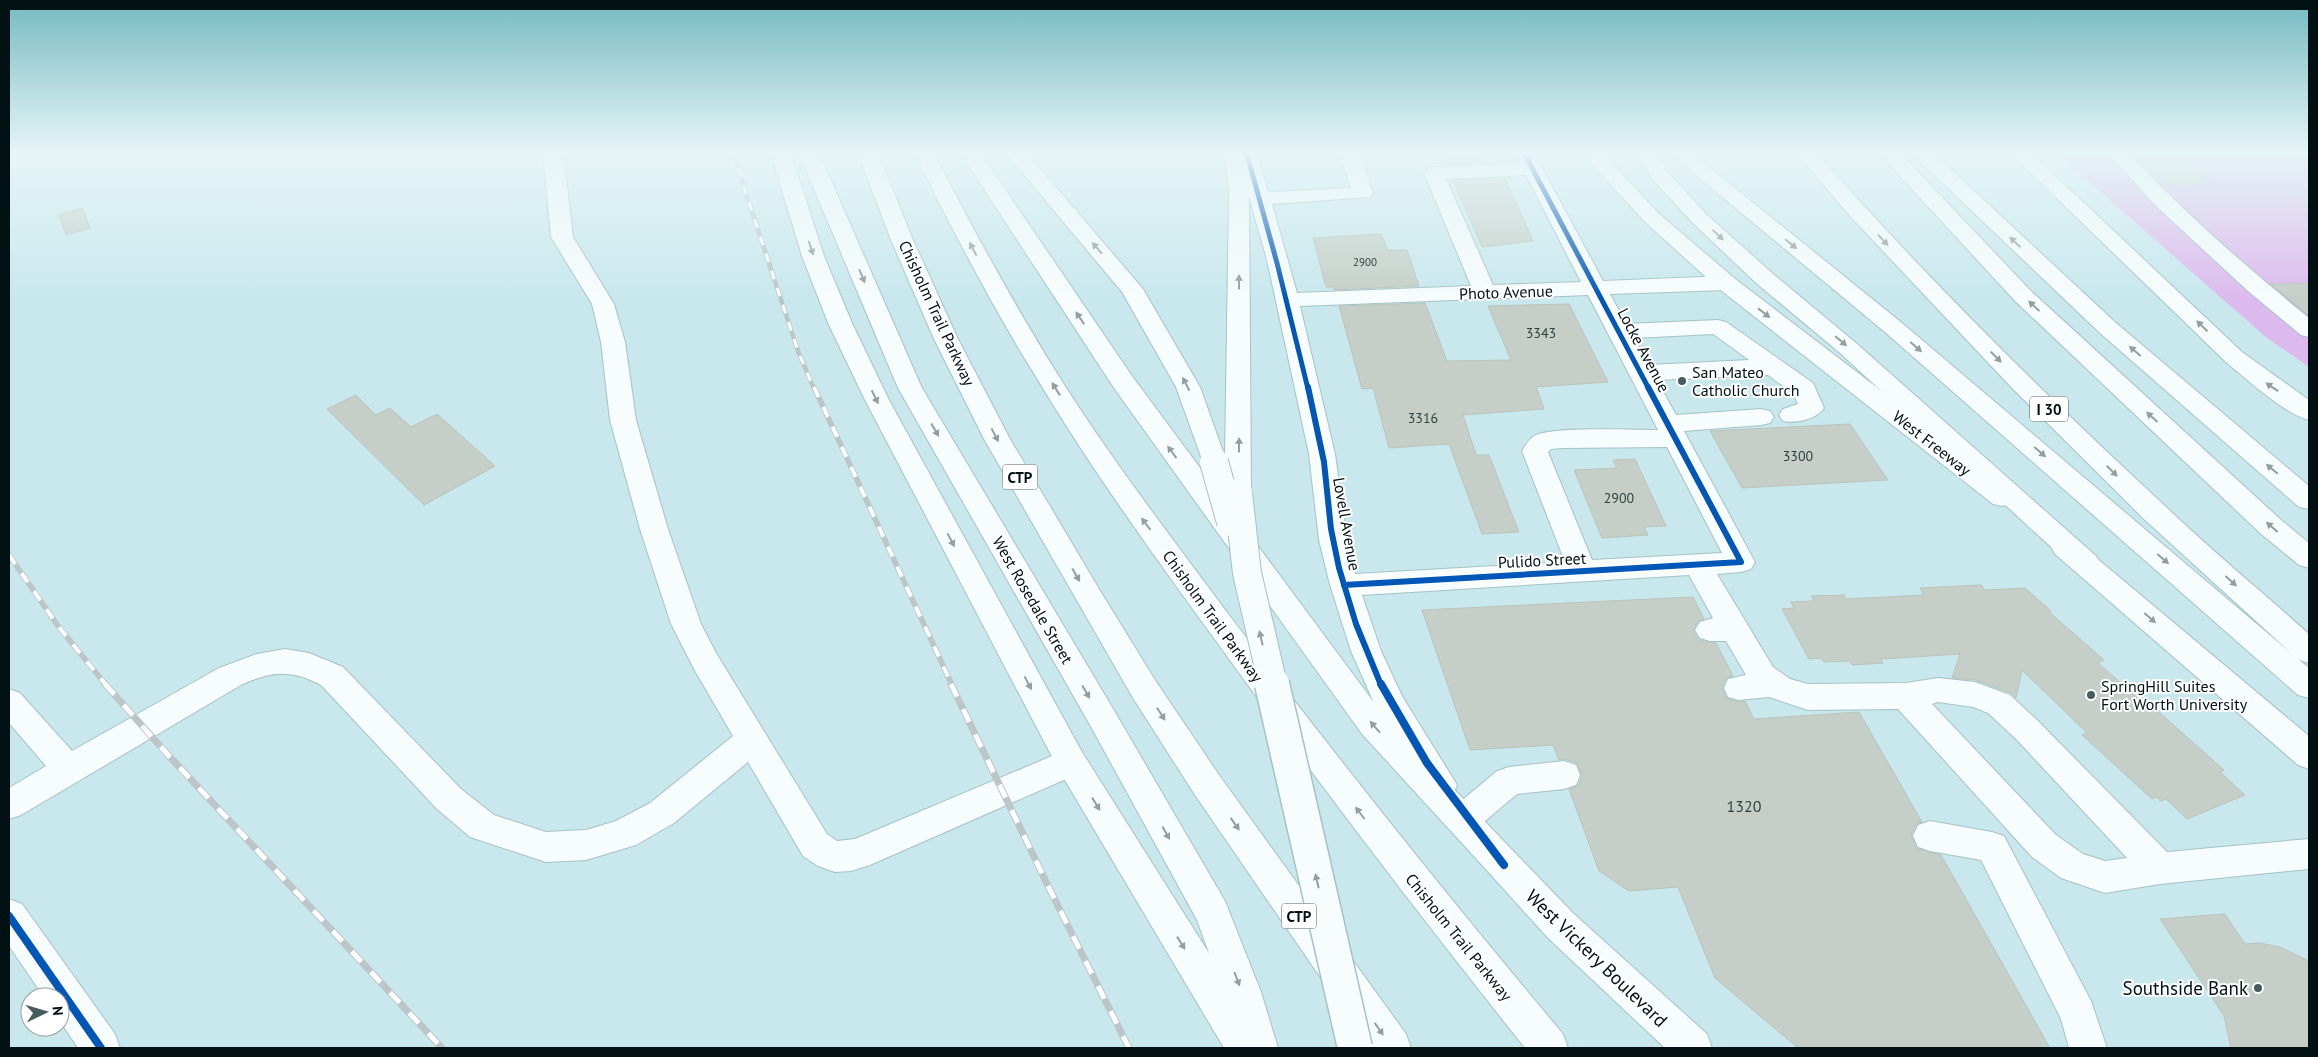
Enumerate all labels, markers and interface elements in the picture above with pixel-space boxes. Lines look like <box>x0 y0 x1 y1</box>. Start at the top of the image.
one-way arrow <box>1711 229 1723 241</box>
one-way arrow <box>1877 234 1889 246</box>
one-way arrow <box>2009 236 2021 248</box>
street label: Chisholm Trail Parkway <box>895 237 980 389</box>
one-way arrow <box>1784 238 1797 249</box>
one-way arrow <box>807 240 815 255</box>
one-way arrow <box>969 242 977 256</box>
one-way arrow <box>1091 243 1103 255</box>
house number: 2900 <box>1353 255 1377 269</box>
one-way arrow <box>859 269 867 283</box>
one-way arrow <box>1235 274 1243 290</box>
street label: Photo Avenue <box>1459 280 1553 304</box>
one-way arrow <box>2028 300 2040 312</box>
street label: Locke Avenue <box>1613 304 1675 396</box>
one-way arrow <box>1757 308 1770 319</box>
one-way arrow <box>1075 311 1085 325</box>
one-way arrow <box>2196 320 2208 332</box>
house number: 3343 <box>1526 324 1556 342</box>
one-way arrow <box>1834 336 1847 347</box>
one-way arrow <box>1910 341 1923 352</box>
one-way arrow <box>2129 346 2142 357</box>
one-way arrow <box>1990 350 2002 362</box>
place label: San Mateo Catholic Church <box>1692 362 1800 400</box>
marker: San Mateo Catholic Church <box>1676 375 1688 387</box>
one-way arrow <box>1182 376 1190 391</box>
one-way arrow <box>1051 382 1061 395</box>
one-way arrow <box>2266 382 2279 392</box>
one-way arrow <box>871 390 879 404</box>
road number: I 30 <box>2030 396 2068 422</box>
street label: West Freeway <box>1889 406 1976 480</box>
house number: 3316 <box>1408 409 1438 427</box>
one-way arrow <box>2147 411 2159 423</box>
one-way arrow <box>930 423 939 437</box>
one-way arrow <box>991 428 1000 441</box>
one-way arrow <box>1235 436 1243 452</box>
one-way arrow <box>1167 446 1178 459</box>
house number: 3300 <box>1783 447 1814 465</box>
one-way arrow <box>2033 447 2046 458</box>
one-way arrow <box>2265 463 2278 474</box>
road number: CTP <box>1002 464 1038 490</box>
one-way arrow <box>2106 465 2118 477</box>
street label: Lovell Avenue <box>1329 476 1365 572</box>
house number: 2900 <box>1604 489 1635 507</box>
one-way arrow <box>1140 518 1151 531</box>
one-way arrow <box>2266 522 2278 533</box>
one-way arrow <box>947 533 955 548</box>
street label: West Rosedale Street <box>988 533 1078 668</box>
street label: Chisholm Trail Parkway <box>1158 546 1268 686</box>
street label: Pulido Street <box>1497 548 1587 572</box>
one-way arrow <box>2156 553 2169 564</box>
one-way arrow <box>1072 569 1081 582</box>
one-way arrow <box>2225 575 2237 587</box>
one-way arrow <box>2143 612 2156 623</box>
one-way arrow <box>1257 630 1265 645</box>
one-way arrow <box>1024 676 1032 691</box>
place label: SpringHill Suites Fort Worth University <box>2101 676 2248 714</box>
one-way arrow <box>1082 685 1091 698</box>
marker: SpringHill Suites Fort Worth University <box>2085 689 2097 701</box>
one-way arrow <box>1156 708 1166 721</box>
one-way arrow <box>1369 721 1380 734</box>
house number: 1320 <box>1727 796 1762 816</box>
one-way arrow <box>1092 797 1101 811</box>
one-way arrow <box>1355 806 1365 820</box>
one-way arrow <box>1230 818 1240 831</box>
one-way arrow <box>1162 826 1171 840</box>
street label: Chisholm Trail Parkway <box>1401 869 1517 1005</box>
one-way arrow <box>1313 874 1321 889</box>
street label: West Vickery Boulevard <box>1521 884 1673 1032</box>
road number: CTP <box>1282 904 1316 928</box>
one-way arrow <box>1177 936 1186 949</box>
one-way arrow <box>1233 972 1241 987</box>
place label: Southside Bank <box>2123 976 2248 1000</box>
marker: Southside Bank <box>2252 982 2264 994</box>
north arrow <box>20 987 70 1037</box>
text: N <box>49 1005 67 1016</box>
one-way arrow <box>1374 1022 1384 1036</box>

